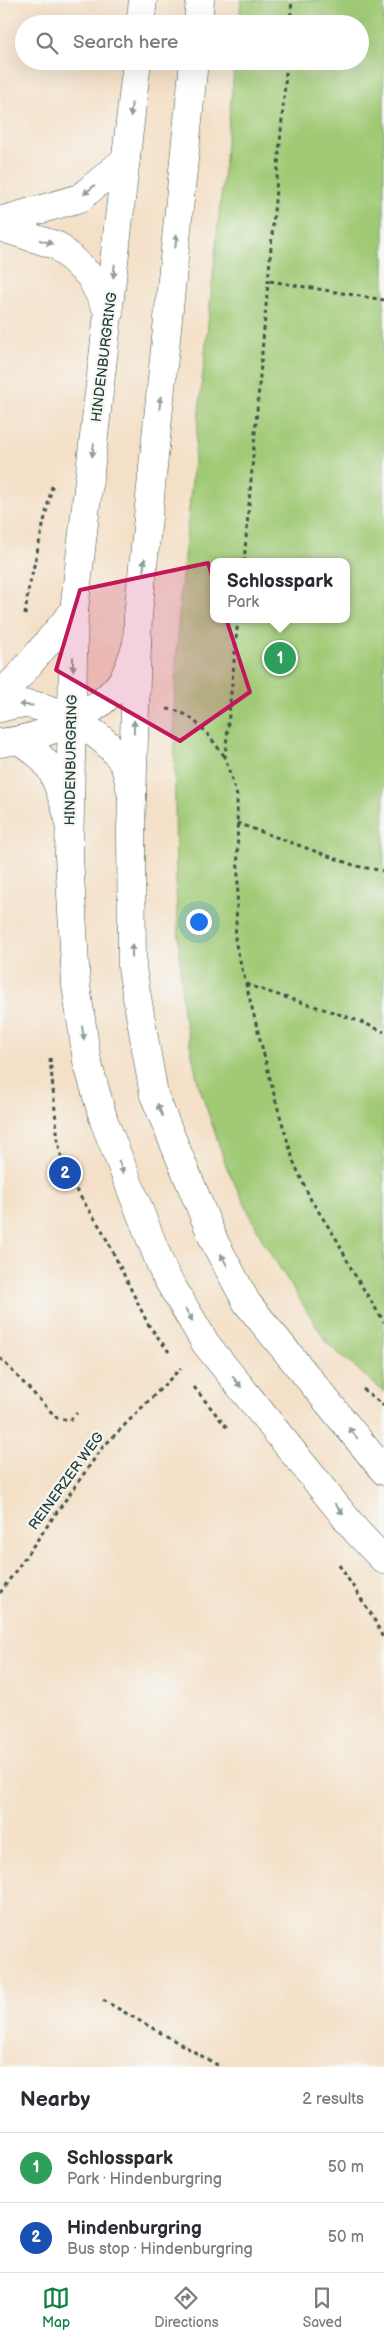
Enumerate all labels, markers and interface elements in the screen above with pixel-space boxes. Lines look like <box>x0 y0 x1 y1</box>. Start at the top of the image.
search box <box>15 15 369 70</box>
icon: search <box>33 29 61 57</box>
text: Search here <box>73 31 178 54</box>
one-way arrow <box>127 102 135 118</box>
one-way arrow <box>82 185 95 196</box>
one-way arrow <box>172 233 180 249</box>
one-way arrow <box>39 239 54 247</box>
one-way arrow <box>110 264 118 280</box>
street label: HINDENBURGRING <box>88 291 120 423</box>
one-way arrow <box>156 395 164 411</box>
one-way arrow <box>89 442 97 458</box>
one-way arrow <box>140 557 148 573</box>
popup <box>210 558 350 623</box>
text: Schlosspark <box>227 570 333 593</box>
text: Park <box>227 593 259 612</box>
pin: 1 <box>264 639 296 677</box>
one-way arrow <box>69 656 77 672</box>
street label: HINDENBURGRING <box>61 694 81 825</box>
one-way arrow <box>18 701 34 709</box>
one-way arrow <box>130 719 138 735</box>
your location <box>186 909 212 935</box>
one-way arrow <box>128 942 136 958</box>
one-way arrow <box>79 1026 87 1042</box>
one-way arrow <box>156 1103 164 1117</box>
pin: 2 <box>49 1154 81 1192</box>
one-way arrow <box>117 1160 125 1175</box>
one-way arrow <box>220 1252 228 1267</box>
one-way arrow <box>184 1308 193 1321</box>
one-way arrow <box>231 1375 242 1388</box>
one-way arrow <box>348 1427 359 1440</box>
street label: REINERZER WEG <box>25 1428 107 1533</box>
one-way arrow <box>333 1502 344 1515</box>
text: Nearby <box>20 2087 90 2112</box>
text: 2 results <box>302 2090 364 2109</box>
text: Schlosspark <box>67 2147 173 2170</box>
text: 1 <box>33 2158 39 2177</box>
text: 50 m <box>328 2158 364 2177</box>
text: Park · Hindenburgring <box>67 2170 222 2189</box>
text: Hindenburgring <box>67 2217 202 2240</box>
text: 2 <box>31 2228 41 2247</box>
text: 50 m <box>328 2228 364 2247</box>
text: Bus stop · Hindenburgring <box>67 2240 253 2259</box>
tab: Map <box>42 2284 70 2331</box>
tab: Directions <box>154 2284 219 2331</box>
tab: Saved <box>303 2284 342 2331</box>

